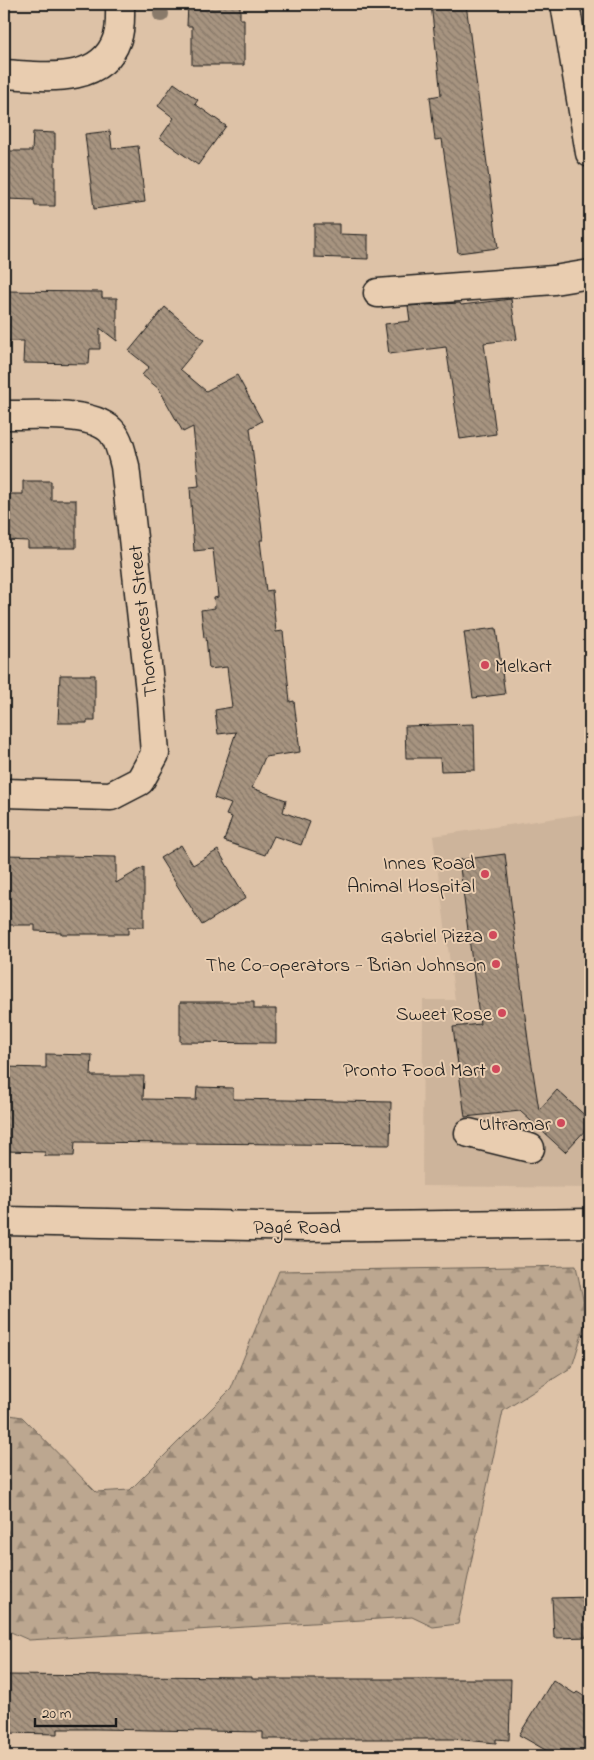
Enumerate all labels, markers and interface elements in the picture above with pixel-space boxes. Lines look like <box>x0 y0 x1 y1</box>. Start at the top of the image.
street label: Thornecrest Street <box>122 543 167 698</box>
place label: Melkart <box>495 653 552 682</box>
marker: Melkart <box>479 659 491 671</box>
place label: Innes Road Animal Hospital <box>347 850 475 902</box>
marker: Innes Road Animal Hospital <box>479 868 491 880</box>
place label: Gabriel Pizza <box>380 923 483 952</box>
marker: Gabriel Pizza <box>487 929 499 941</box>
place label: The Co-operators - Brian Johnson <box>206 952 486 981</box>
marker: The Co-operators - Brian Johnson <box>490 958 502 970</box>
place label: Sweet Rose <box>396 1001 492 1030</box>
marker: Sweet Rose <box>496 1007 508 1019</box>
place label: Pronto Food Mart <box>343 1057 486 1086</box>
marker: Pronto Food Mart <box>490 1063 502 1075</box>
place label: Ultramar <box>479 1111 552 1140</box>
marker: Ultramar <box>555 1117 567 1129</box>
street label: Pagé Road <box>253 1214 341 1244</box>
scale bar <box>35 1695 116 1727</box>
text: 20 m <box>42 1703 72 1725</box>

